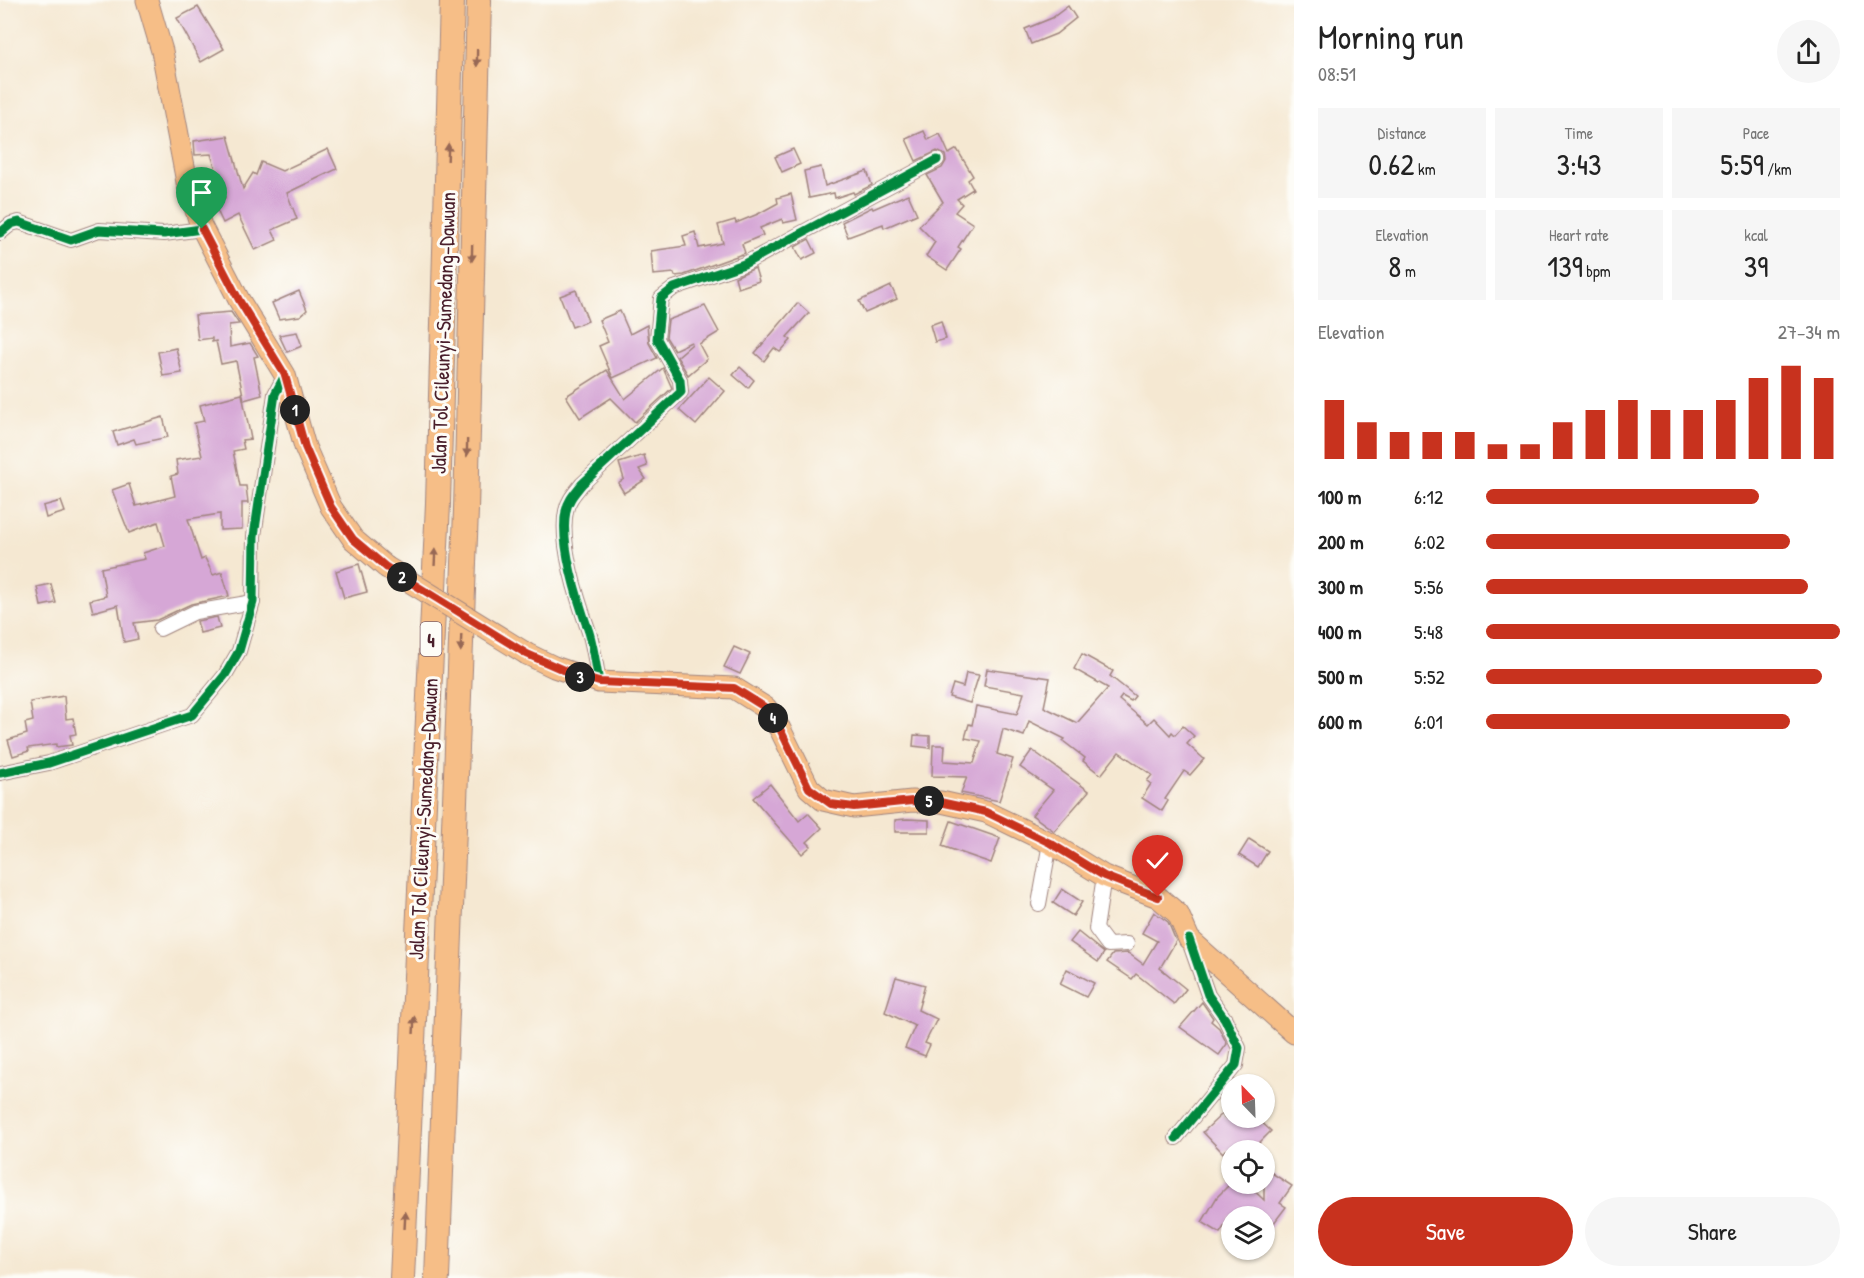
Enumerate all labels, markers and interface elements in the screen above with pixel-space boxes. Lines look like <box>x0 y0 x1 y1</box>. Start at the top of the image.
text: Morning run <box>1318 15 1464 59</box>
button: share <box>1777 20 1840 83</box>
one-way arrow <box>472 49 482 68</box>
text: 08:51 <box>1318 60 1356 87</box>
text: Distance <box>1378 122 1426 144</box>
text: Time <box>1565 122 1593 144</box>
text: Pace <box>1743 122 1769 144</box>
one-way arrow <box>443 143 453 162</box>
text: 0.62 <box>1368 144 1414 184</box>
text: 3:43 <box>1556 144 1602 184</box>
text: 5:59 <box>1720 144 1764 184</box>
text: km <box>1414 158 1436 180</box>
text: /km <box>1764 158 1792 180</box>
pin <box>176 167 227 229</box>
icon: arrive <box>185 176 218 209</box>
street label: Jalan Tol Cileunyi–Sumedang–Dawuan <box>424 192 462 474</box>
text: Elevation <box>1375 224 1429 246</box>
text: Heart rate <box>1549 224 1609 246</box>
text: kcal <box>1744 224 1768 246</box>
one-way arrow <box>467 244 477 263</box>
text: 8 <box>1388 246 1401 286</box>
text: 139 <box>1547 246 1583 286</box>
text: 39 <box>1744 246 1768 286</box>
text: m <box>1401 260 1416 282</box>
text: bpm <box>1583 260 1611 282</box>
text: Elevation <box>1318 318 1384 345</box>
text: 27–34 m <box>1778 318 1840 345</box>
pin: 1 <box>280 395 310 425</box>
text: 1 <box>292 399 298 421</box>
one-way arrow <box>462 439 472 458</box>
text: 100 m <box>1318 483 1361 510</box>
text: 6:12 <box>1414 483 1443 510</box>
text: 200 m <box>1318 528 1363 555</box>
text: 6:02 <box>1414 528 1445 555</box>
one-way arrow <box>431 548 440 567</box>
pin: 2 <box>387 562 417 592</box>
text: 2 <box>398 566 406 588</box>
text: 300 m <box>1318 573 1363 600</box>
text: 5:56 <box>1414 573 1444 600</box>
text: 400 m <box>1318 618 1362 645</box>
text: 5:48 <box>1414 618 1443 645</box>
road number: 4 <box>420 622 442 656</box>
one-way arrow <box>456 634 465 653</box>
pin: 3 <box>565 662 595 692</box>
text: 500 m <box>1318 663 1363 690</box>
text: 5:52 <box>1414 663 1445 690</box>
text: 3 <box>576 666 584 688</box>
street label: Jalan Tol Cileunyi–Sumedang–Dawuan <box>401 677 445 961</box>
pin: 4 <box>758 703 788 733</box>
text: 4 <box>770 707 776 729</box>
text: 600 m <box>1318 708 1362 735</box>
text: 6:01 <box>1414 708 1443 735</box>
pin: 5 <box>914 786 944 816</box>
text: 5 <box>926 790 932 812</box>
pin <box>1132 835 1183 897</box>
icon: check <box>1141 844 1174 877</box>
one-way arrow <box>409 1015 418 1034</box>
north arrow <box>1221 1074 1275 1128</box>
map controls <box>1221 1074 1275 1260</box>
button: locate <box>1221 1140 1275 1194</box>
button: Save <box>1318 1197 1573 1266</box>
button: Share <box>1585 1197 1840 1266</box>
button: layers <box>1221 1206 1275 1260</box>
one-way arrow <box>400 1210 409 1229</box>

